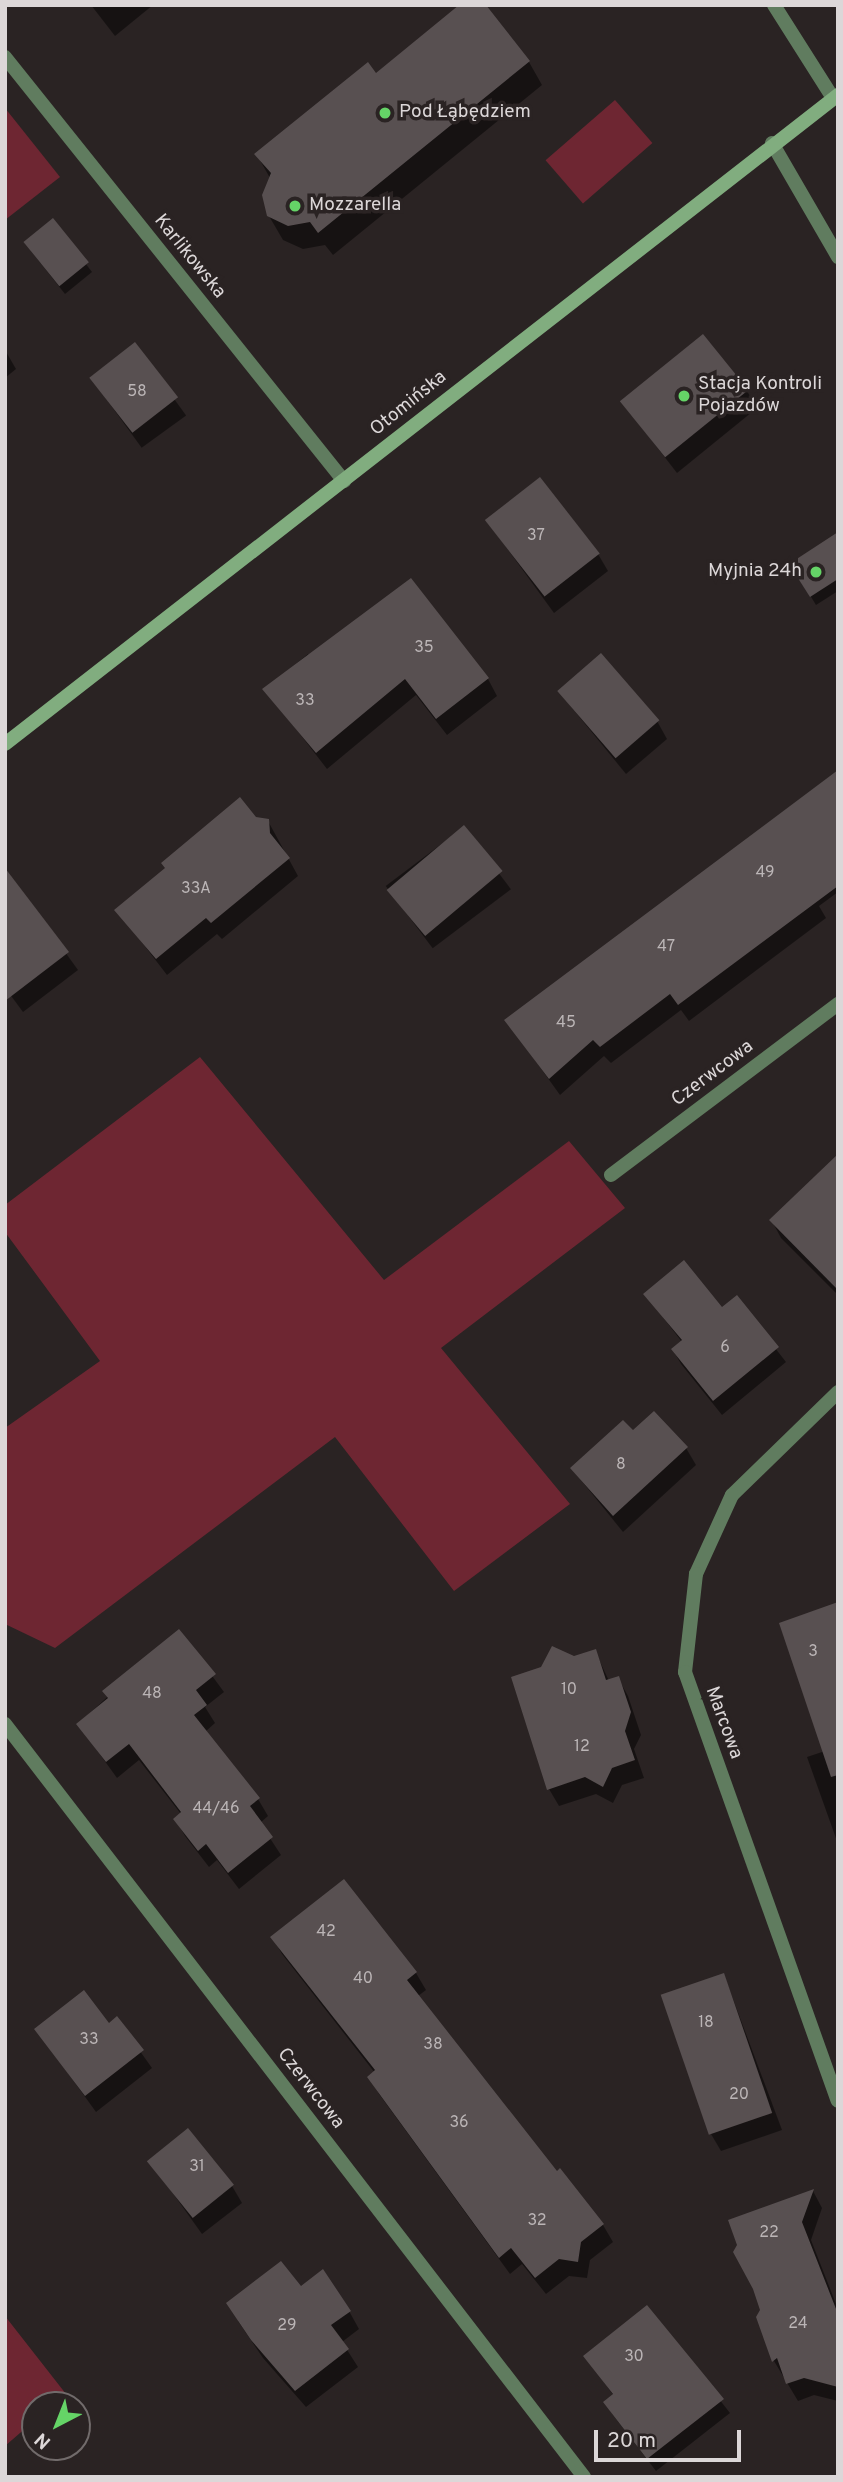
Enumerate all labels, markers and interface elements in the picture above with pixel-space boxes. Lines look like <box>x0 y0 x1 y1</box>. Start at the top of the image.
place label: Pod Łąbędziem <box>399 102 531 124</box>
marker: Pod Łąbędziem <box>377 105 393 121</box>
place label: Mozzarella <box>309 195 401 217</box>
marker: Mozzarella <box>287 198 303 214</box>
street label: Karlikowska <box>148 210 230 304</box>
street label: Otomińska <box>366 366 452 442</box>
place label: Stacja Kontroli Pojazdów <box>698 374 822 418</box>
house number: 58 <box>127 382 147 402</box>
marker: Stacja Kontroli Pojazdów <box>676 388 692 404</box>
house number: 37 <box>527 526 545 546</box>
place label: Myjnia 24h <box>708 561 802 583</box>
marker: Myjnia 24h <box>808 564 824 580</box>
house number: 35 <box>414 638 434 658</box>
house number: 33 <box>295 691 315 711</box>
house number: 49 <box>755 863 775 883</box>
house number: 33A <box>181 879 211 899</box>
house number: 47 <box>657 937 675 957</box>
house number: 45 <box>556 1013 576 1033</box>
street label: Czerwcowa <box>668 1036 758 1112</box>
house number: 6 <box>720 1338 730 1358</box>
house number: 8 <box>616 1455 626 1475</box>
house number: 3 <box>808 1642 818 1662</box>
house number: 10 <box>561 1680 577 1700</box>
house number: 48 <box>142 1684 162 1704</box>
street label: Marcowa <box>699 1684 747 1762</box>
house number: 12 <box>574 1737 590 1757</box>
house number: 44/46 <box>192 1799 240 1819</box>
house number: 42 <box>316 1922 336 1942</box>
house number: 40 <box>353 1969 373 1989</box>
house number: 18 <box>698 2013 714 2033</box>
house number: 33 <box>79 2030 99 2050</box>
house number: 38 <box>423 2035 443 2055</box>
street label: Czerwcowa <box>271 2044 349 2134</box>
house number: 20 <box>729 2085 749 2105</box>
house number: 36 <box>449 2113 469 2133</box>
house number: 31 <box>189 2157 205 2177</box>
house number: 32 <box>527 2211 547 2231</box>
house number: 22 <box>759 2223 779 2243</box>
house number: 24 <box>788 2314 808 2334</box>
house number: 29 <box>277 2316 297 2336</box>
house number: 30 <box>624 2347 644 2367</box>
north arrow <box>21 2391 91 2461</box>
scale bar <box>598 2416 745 2460</box>
text: N <box>30 2427 56 2454</box>
text: 20 m <box>607 2428 656 2455</box>

